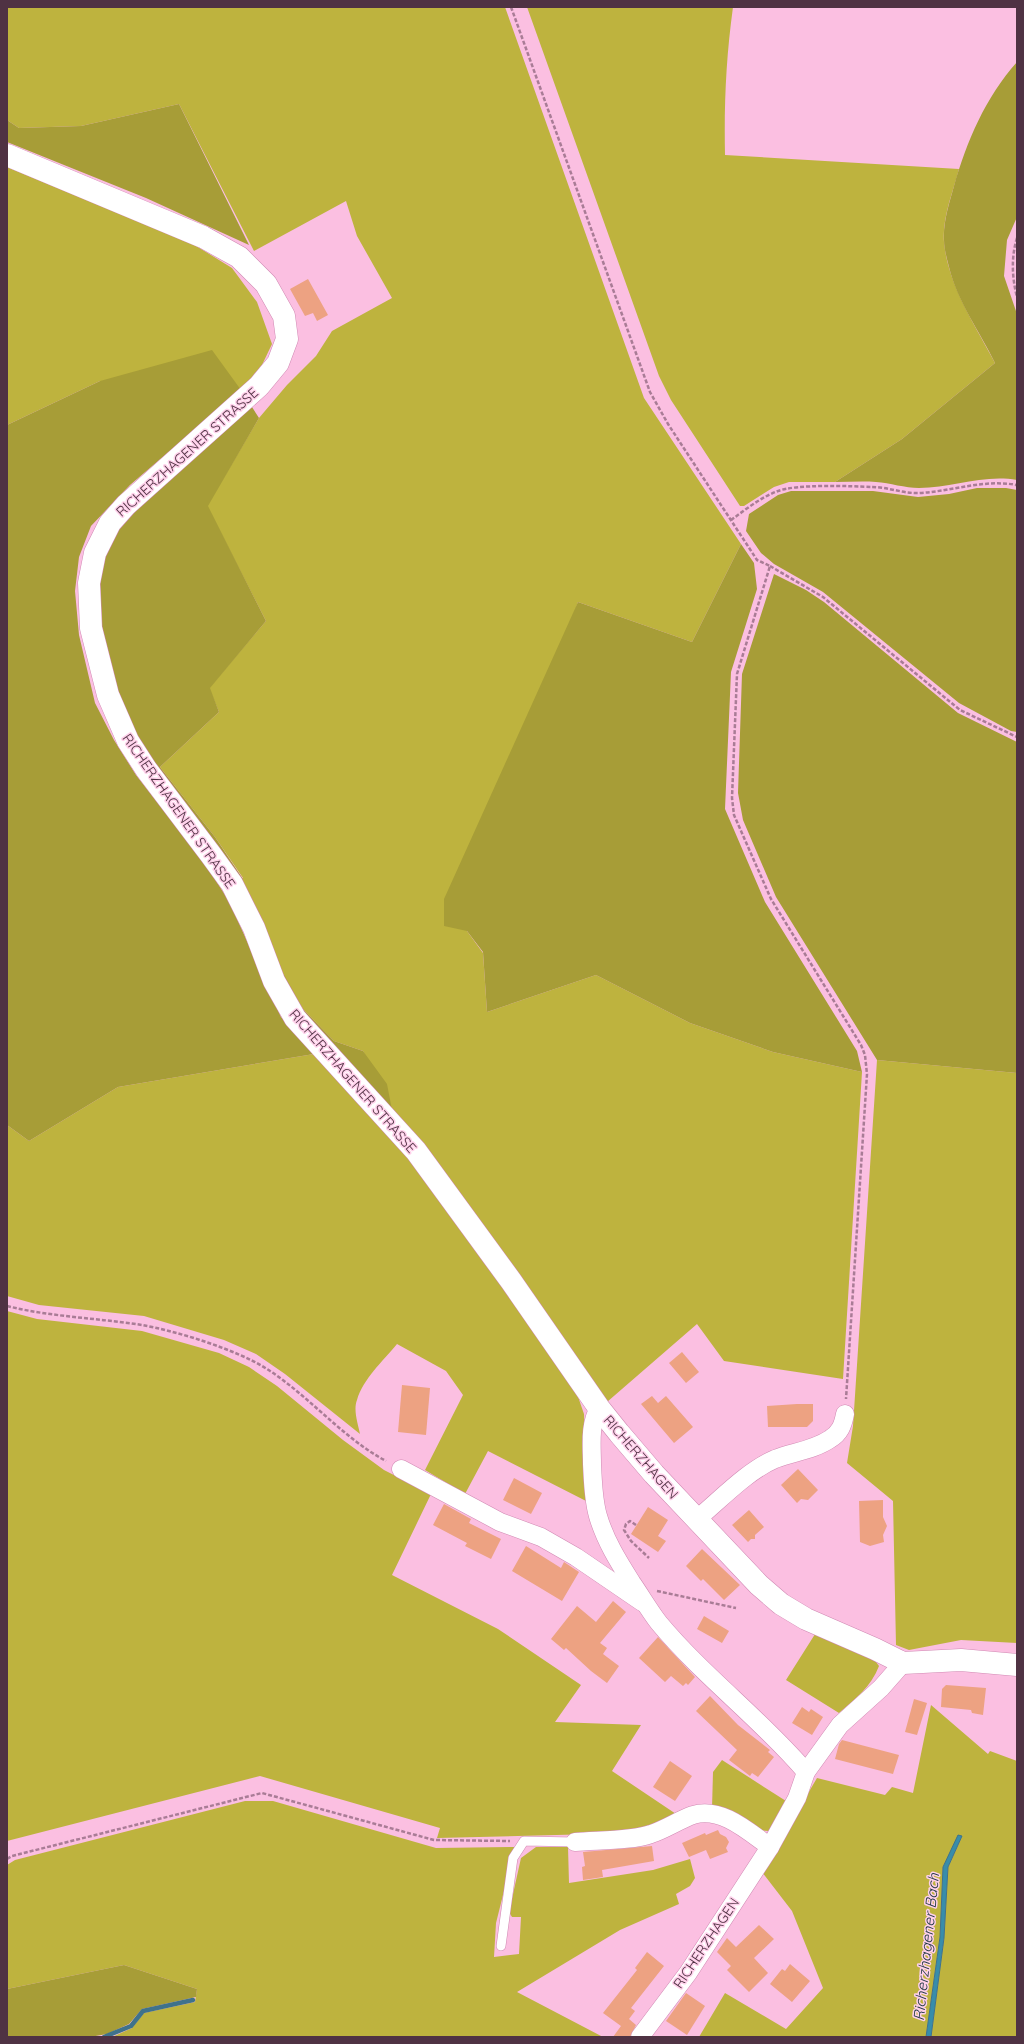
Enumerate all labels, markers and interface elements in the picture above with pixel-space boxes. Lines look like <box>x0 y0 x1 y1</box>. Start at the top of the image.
street label: RICHERZHAGENER STRASSE <box>112 383 262 521</box>
street label: RICHERZHAGENER STRASSE <box>119 730 239 892</box>
street label: RICHERZHAGENER STRASSE <box>286 1005 421 1157</box>
street label: RICHERZHAGEN <box>600 1411 682 1503</box>
water label: Richerzhagener Bach <box>909 1872 943 2022</box>
street label: RICHERZHAGEN <box>669 1894 743 1992</box>

